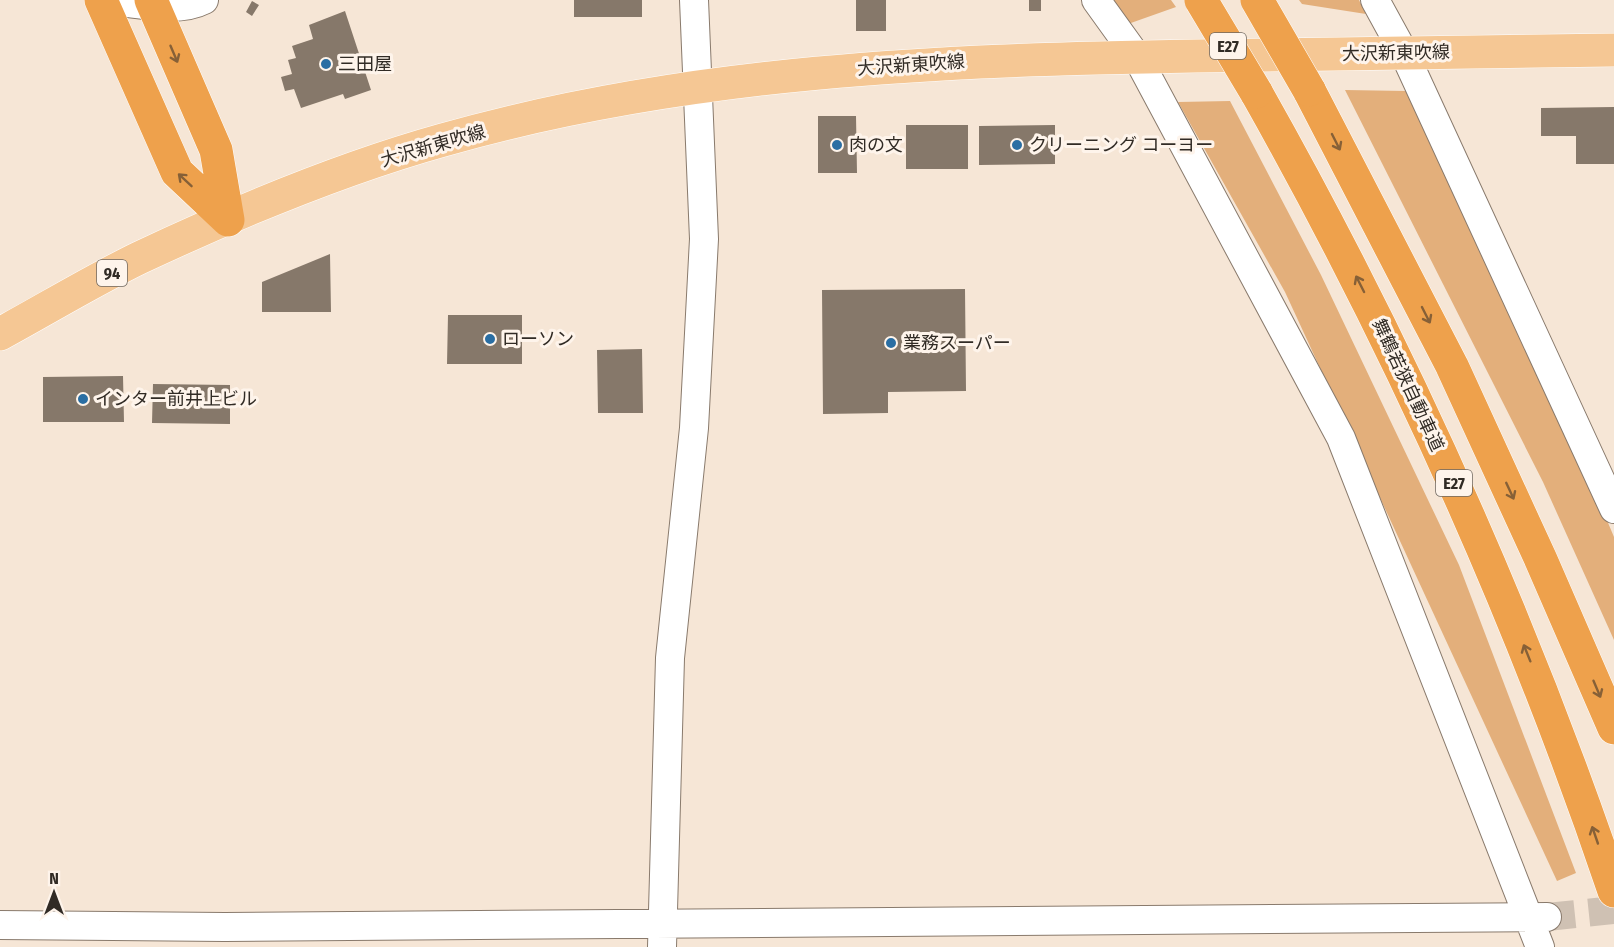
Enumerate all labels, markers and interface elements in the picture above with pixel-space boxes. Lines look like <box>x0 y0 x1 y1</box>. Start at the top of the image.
road number: E27 <box>1210 33 1246 59</box>
street label: 大沢新東吹線 <box>1342 41 1450 65</box>
one-way arrow <box>169 44 181 62</box>
street label: 大沢新東吹線 <box>856 50 966 80</box>
place label: 三田屋 <box>338 53 392 75</box>
marker: 三田屋 <box>319 57 333 71</box>
street label: 大沢新東吹線 <box>378 121 488 171</box>
one-way arrow <box>1330 133 1342 150</box>
place label: 肉の文 <box>849 134 903 156</box>
place label: クリーニング コーヨー <box>1029 134 1213 156</box>
marker: 肉の文 <box>830 138 844 152</box>
marker: クリーニング コーヨー <box>1010 138 1024 152</box>
one-way arrow <box>178 173 193 187</box>
road number: 94 <box>97 260 127 286</box>
one-way arrow <box>1353 275 1365 293</box>
one-way arrow <box>1421 306 1432 324</box>
street label: 舞鶴若狭自動車道 <box>1368 315 1448 455</box>
place label: ローソン <box>502 328 574 350</box>
marker: ローソン <box>483 332 497 346</box>
place label: 業務スーパー <box>903 332 1011 354</box>
marker: 業務スーパー <box>884 336 898 350</box>
place label: インター前井上ビル <box>95 388 257 410</box>
marker: インター前井上ビル <box>76 392 90 406</box>
road number: E27 <box>1436 470 1472 496</box>
one-way arrow <box>1504 482 1516 500</box>
one-way arrow <box>1520 644 1531 662</box>
one-way arrow <box>1592 679 1603 697</box>
one-way arrow <box>1589 826 1600 845</box>
north arrow <box>24 863 84 923</box>
text: N <box>49 869 59 888</box>

